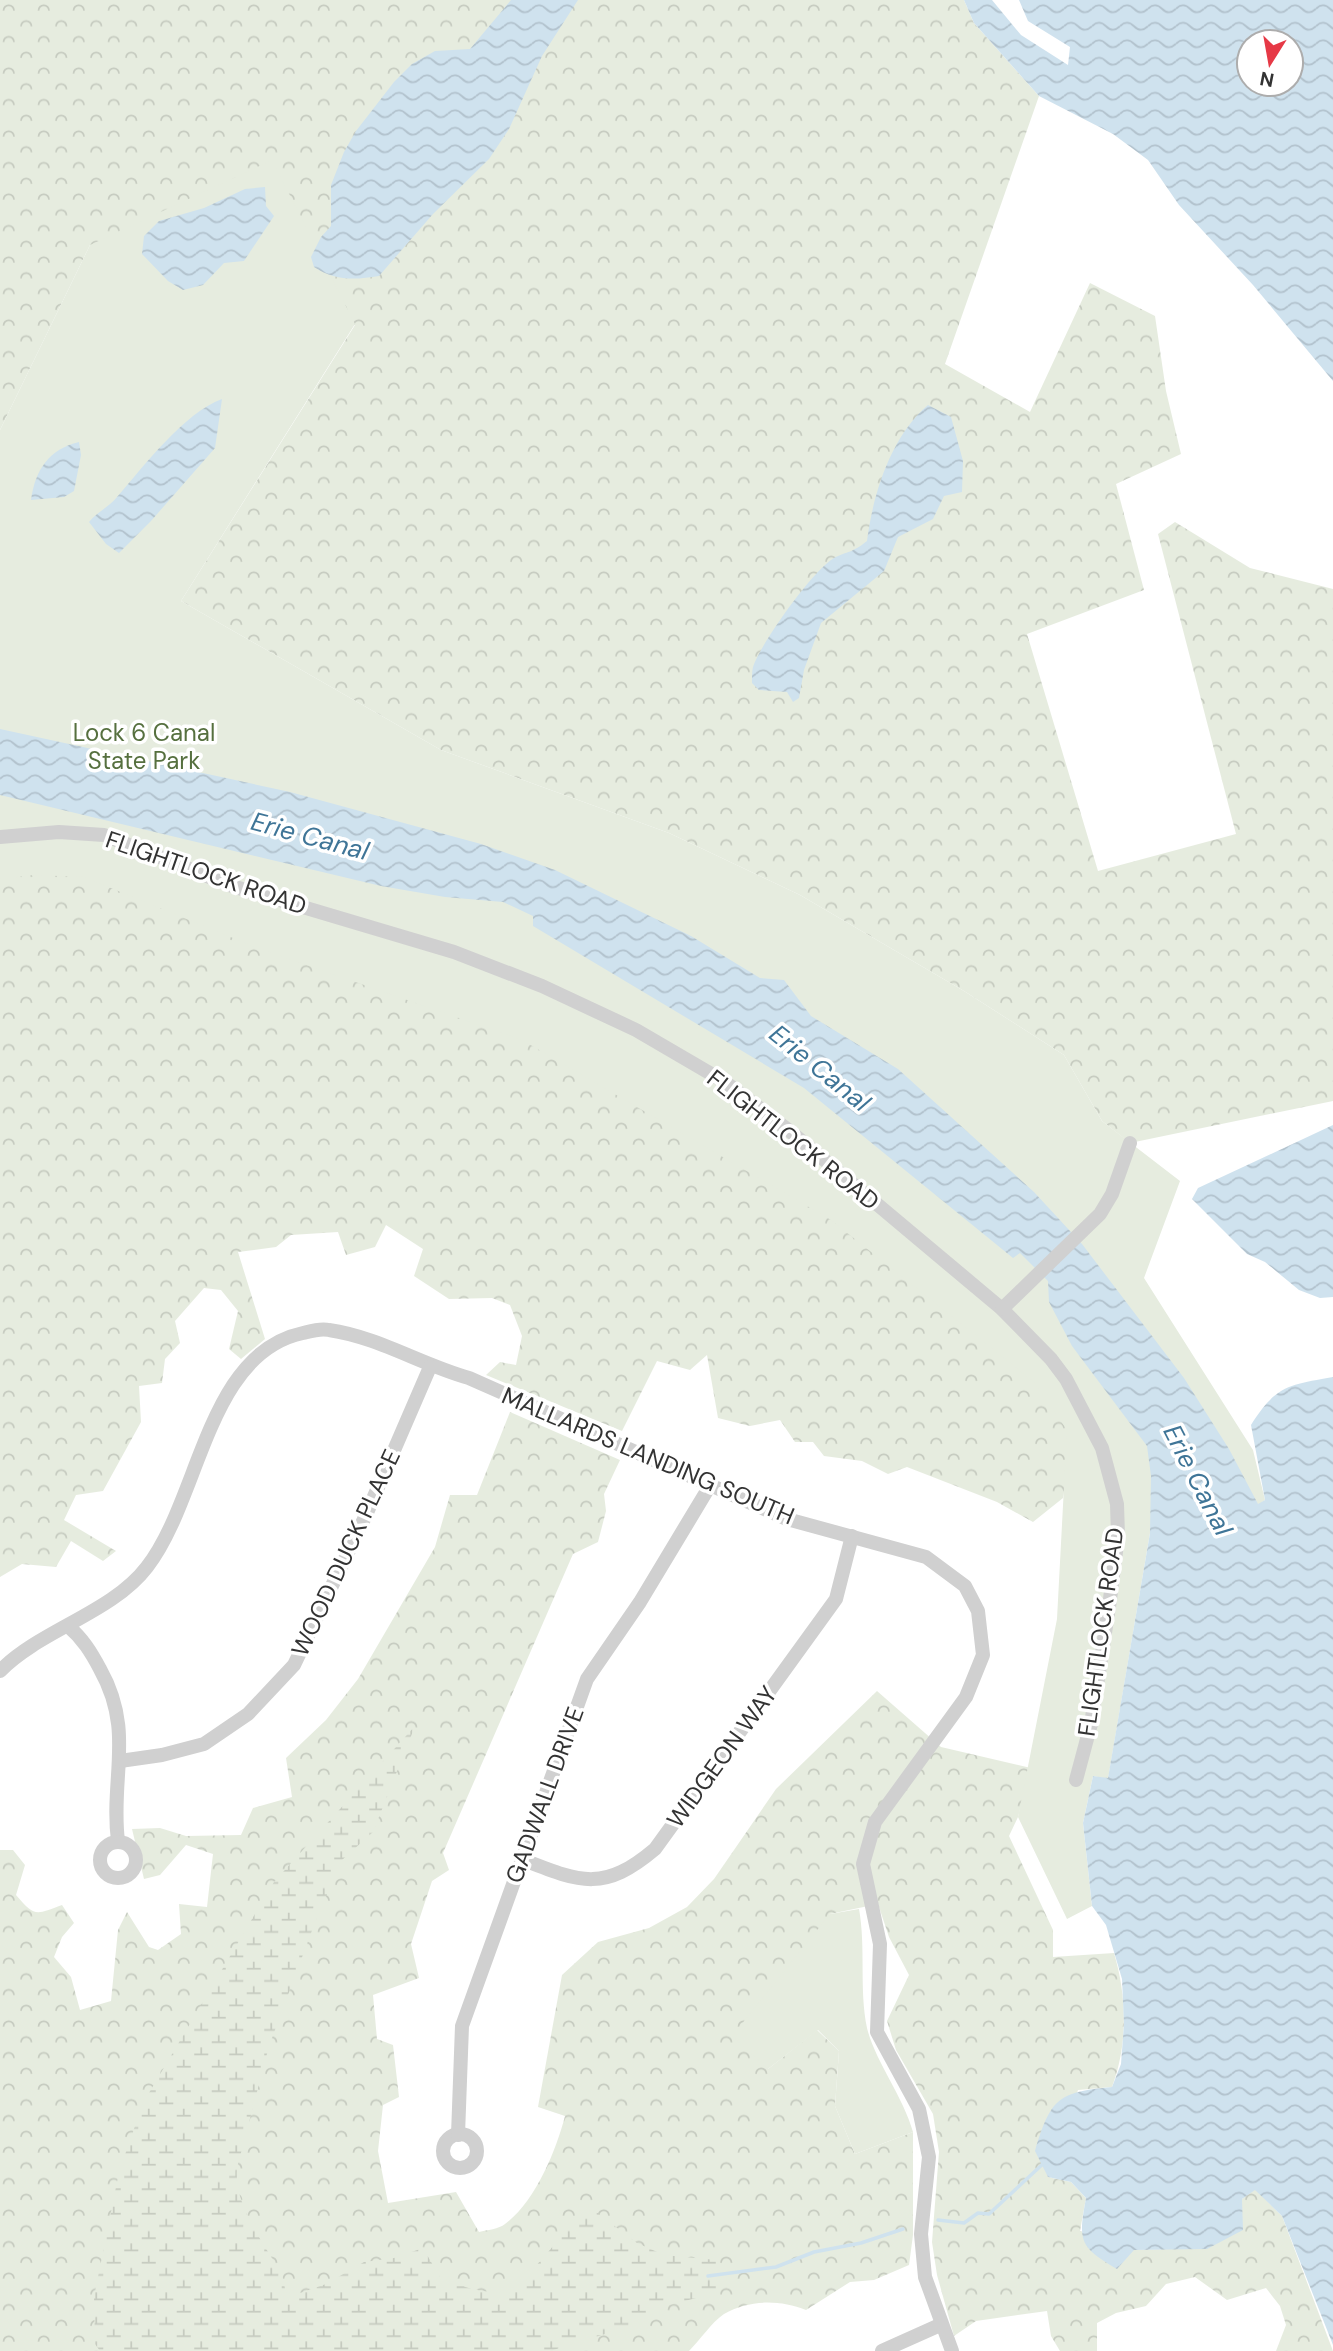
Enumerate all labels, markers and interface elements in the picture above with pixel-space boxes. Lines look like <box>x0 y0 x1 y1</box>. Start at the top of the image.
north arrow <box>1235 28 1305 98</box>
text: N <box>1258 66 1276 93</box>
park label: Lock 6 Canal State Park <box>73 717 215 776</box>
water label: Erie Canal <box>247 804 374 868</box>
street label: FLIGHTLOCK ROAD <box>102 824 311 921</box>
water label: Erie Canal <box>763 1017 878 1120</box>
street label: FLIGHTLOCK ROAD <box>701 1063 886 1217</box>
street label: MALLARDS LANDING SOUTH <box>497 1380 799 1531</box>
water label: Erie Canal <box>1156 1419 1241 1542</box>
street label: WOOD DUCK PLACE <box>284 1444 407 1661</box>
street label: FLIGHTLOCK ROAD <box>1071 1526 1130 1738</box>
street label: WIDGEON WAY <box>660 1679 784 1834</box>
street label: GADWALL DRIVE <box>498 1703 591 1887</box>

